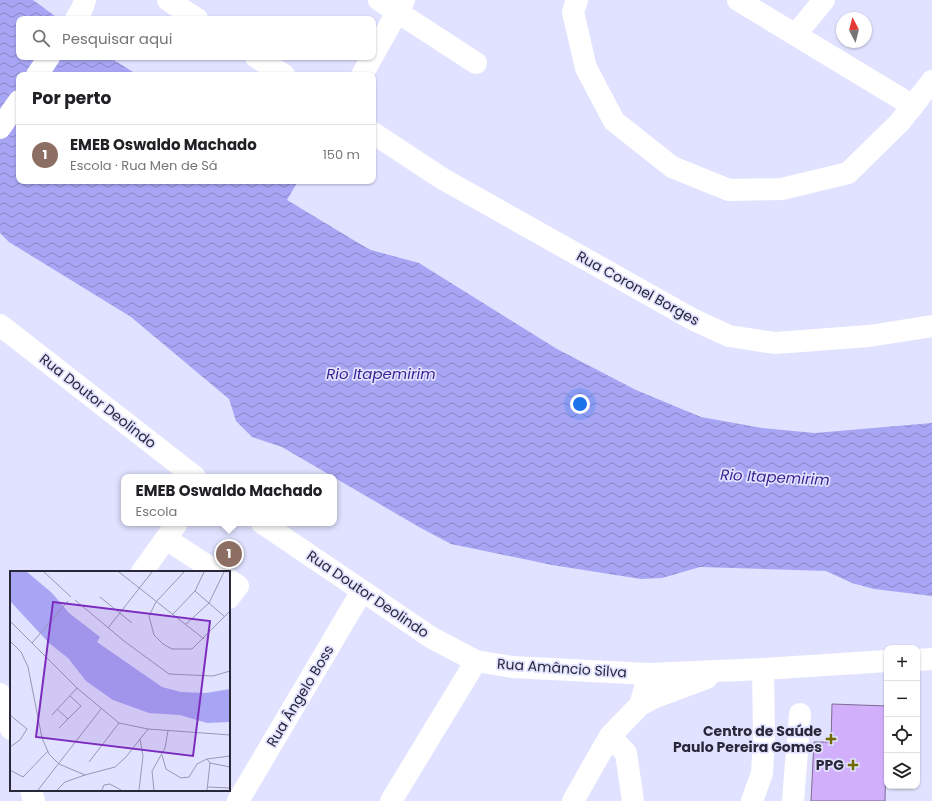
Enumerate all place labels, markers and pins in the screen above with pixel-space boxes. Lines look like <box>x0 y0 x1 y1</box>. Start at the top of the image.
pin: 1 <box>216 539 242 569</box>
place label: Centro de Saúde Paulo Pereira Gomes <box>673 721 822 757</box>
marker: Centro de Saúde Paulo Pereira Gomes <box>825 733 837 745</box>
place label: PPG <box>816 755 844 775</box>
marker: PPG <box>847 759 859 771</box>

